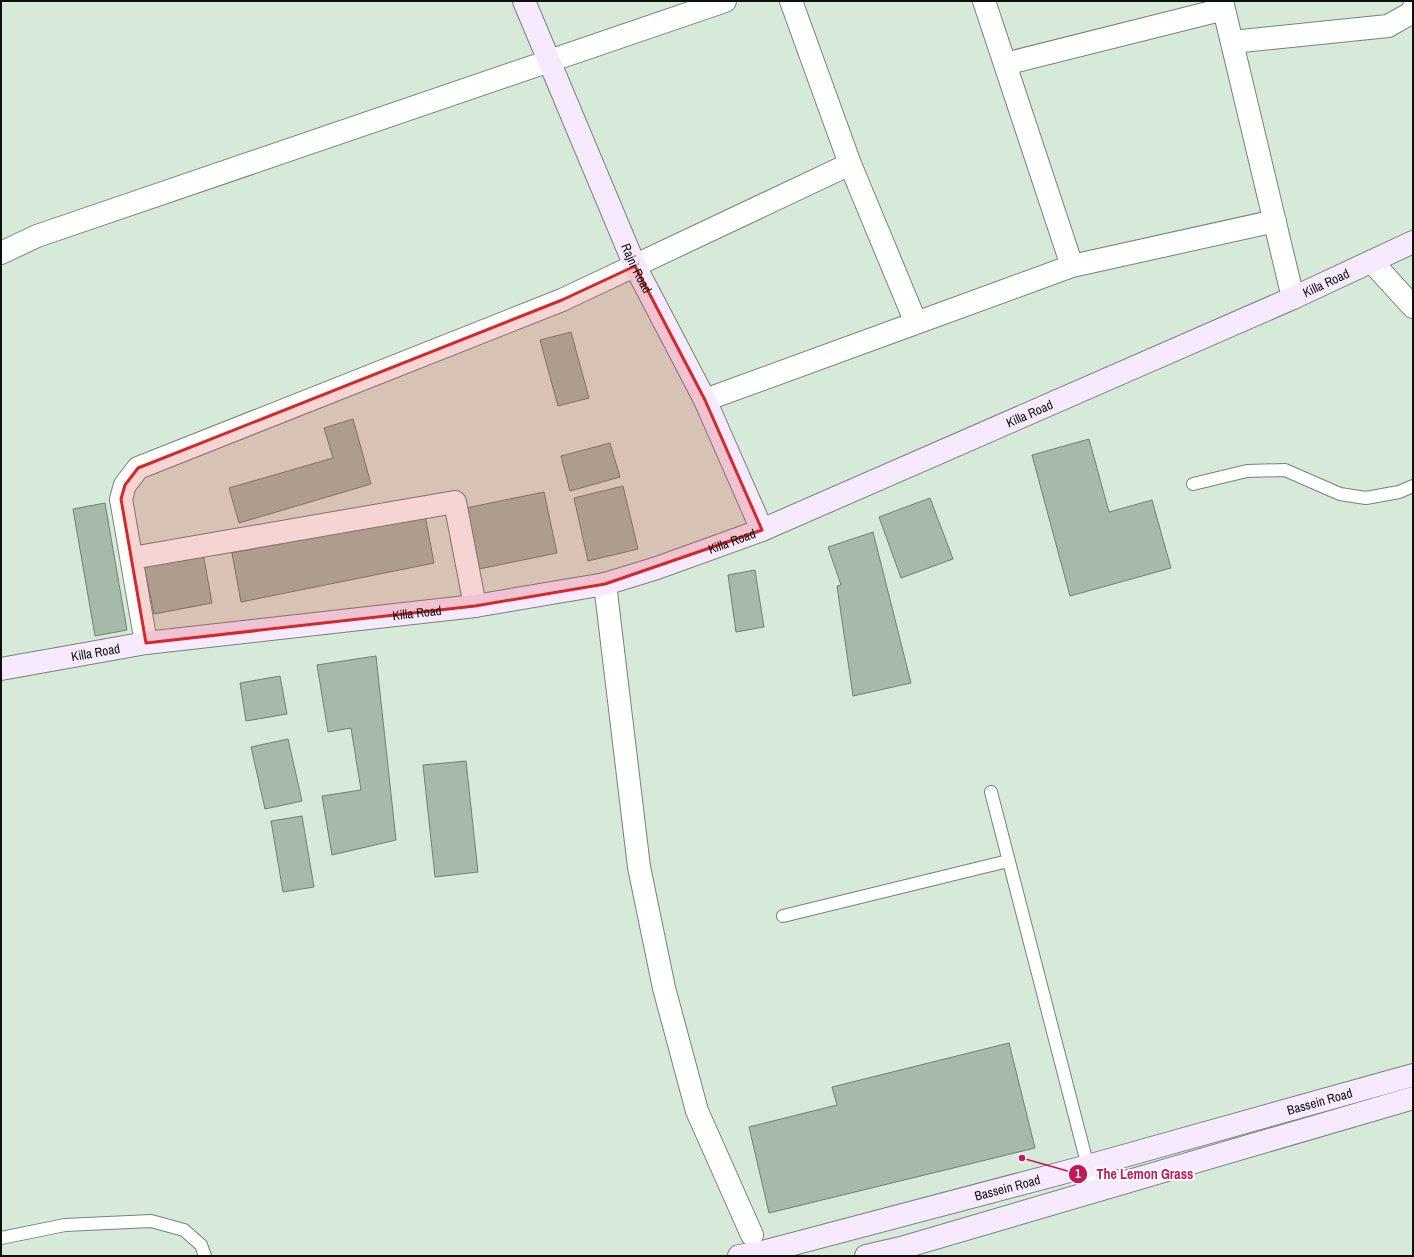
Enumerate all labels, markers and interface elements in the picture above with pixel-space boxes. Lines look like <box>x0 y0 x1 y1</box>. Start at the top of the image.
street label: Rajni Road <box>617 241 656 296</box>
street label: Killa Road <box>1300 265 1352 301</box>
street label: Killa Road <box>1004 396 1056 431</box>
street label: Killa Road <box>706 525 758 558</box>
street label: Killa Road <box>392 602 443 624</box>
street label: Killa Road <box>70 640 121 665</box>
street label: Bassein Road <box>1285 1084 1354 1119</box>
callout: The Lemon Grass <box>1068 1161 1201 1187</box>
text: The Lemon Grass <box>1097 1165 1193 1183</box>
text: 1 <box>1075 1166 1081 1182</box>
street label: Bassein Road <box>973 1171 1042 1205</box>

